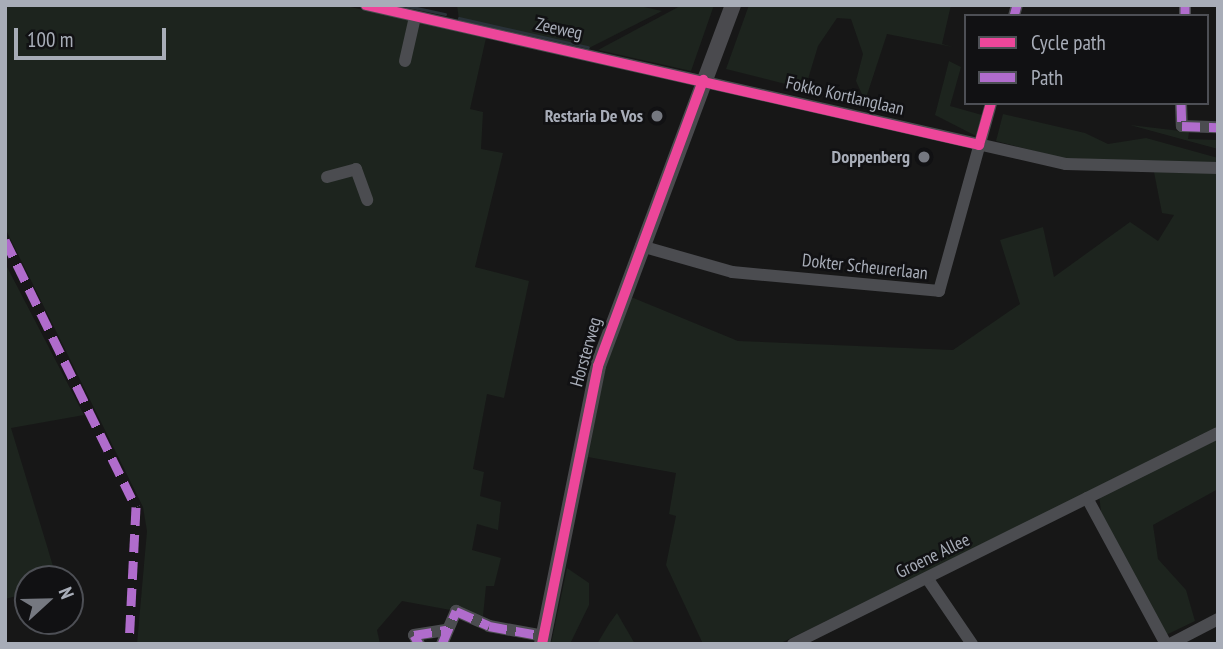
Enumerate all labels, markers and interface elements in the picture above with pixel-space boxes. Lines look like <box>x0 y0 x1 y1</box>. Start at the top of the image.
scale bar <box>18 14 170 58</box>
street label: Zeeweg <box>534 14 584 44</box>
legend <box>964 14 1209 105</box>
text: 100 m <box>27 26 73 53</box>
text: Cycle path <box>1031 29 1106 56</box>
text: Path <box>1031 64 1063 91</box>
street label: Fokko Kortlanglaan <box>784 72 906 120</box>
place label: Restaria De Vos <box>544 105 643 127</box>
marker: Restaria De Vos <box>649 108 665 124</box>
place label: Doppenberg <box>832 146 910 168</box>
marker: Doppenberg <box>916 149 932 165</box>
street label: Dokter Scheurerlaan <box>801 250 929 284</box>
street label: Horsterweg <box>566 315 606 389</box>
street label: Groene Allee <box>892 529 974 583</box>
north arrow <box>14 565 84 635</box>
text: N <box>54 584 80 602</box>

